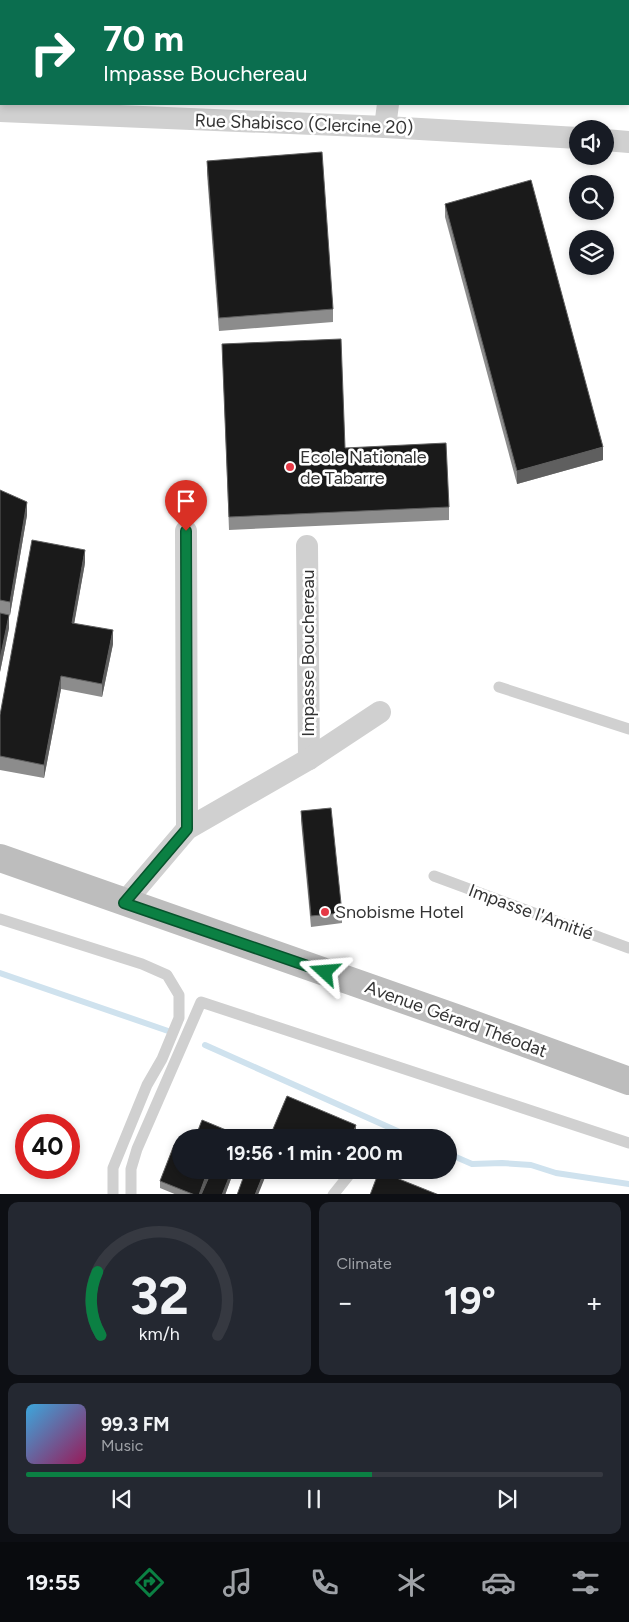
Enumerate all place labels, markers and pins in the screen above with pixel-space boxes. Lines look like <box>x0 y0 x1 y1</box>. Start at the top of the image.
place label: Ecole Nationale de Tabarre <box>300 446 427 489</box>
marker: Ecole Nationale de Tabarre <box>284 461 296 473</box>
pin <box>165 480 207 531</box>
place label: Snobisme Hotel <box>335 901 464 923</box>
marker: Snobisme Hotel <box>319 906 331 918</box>

